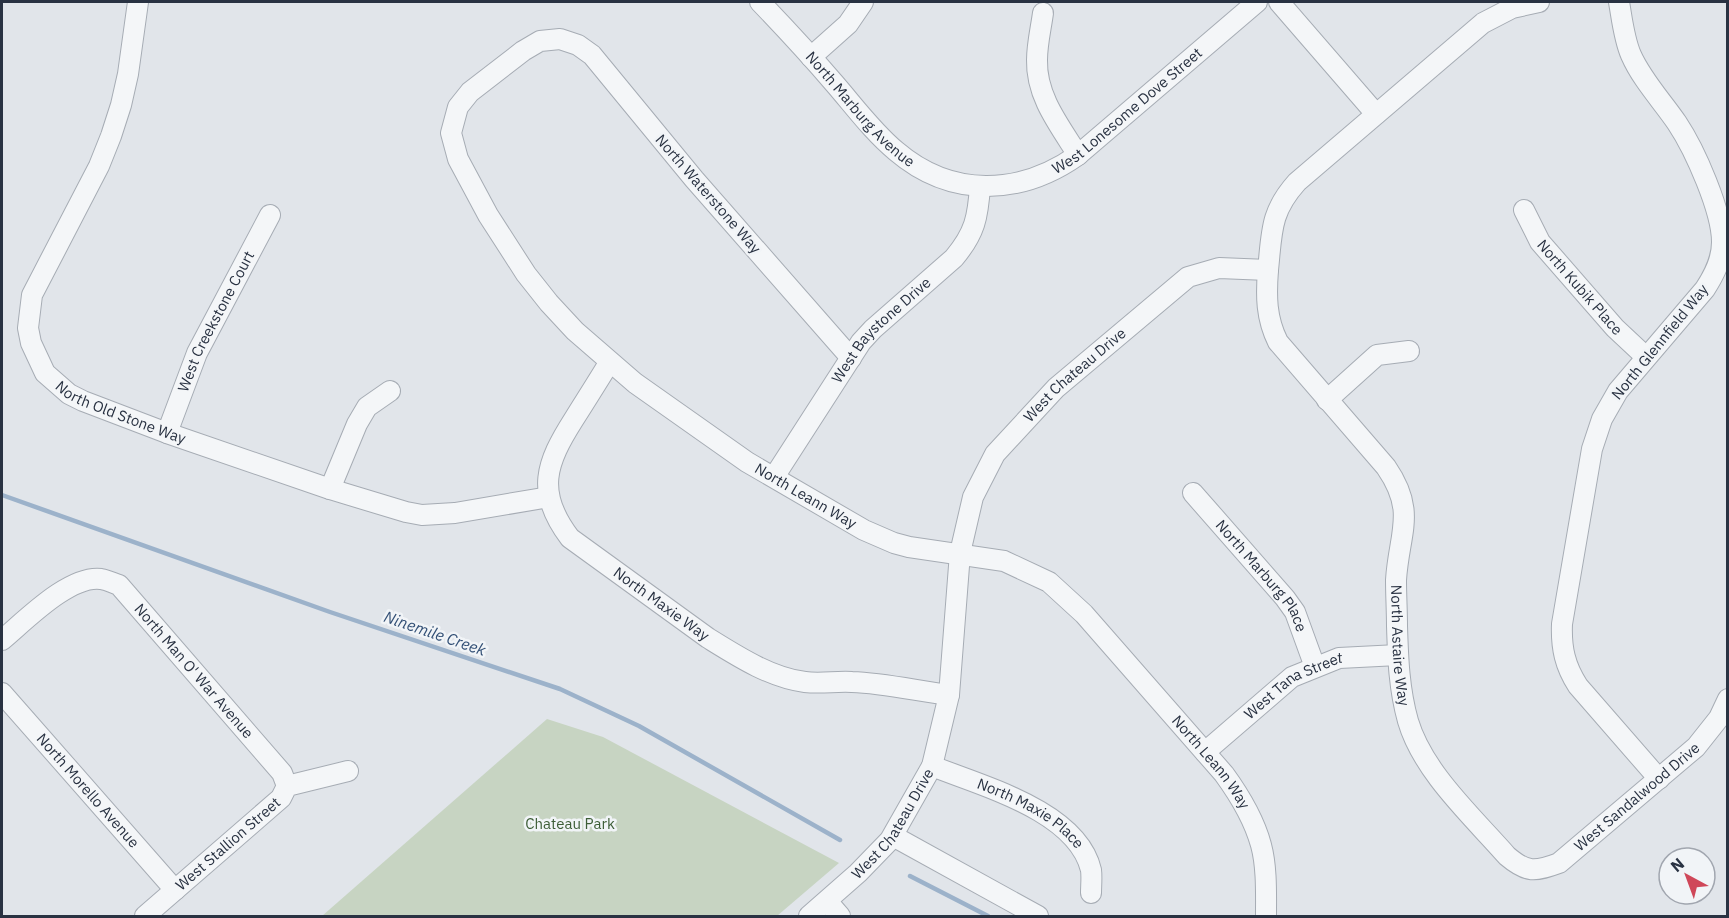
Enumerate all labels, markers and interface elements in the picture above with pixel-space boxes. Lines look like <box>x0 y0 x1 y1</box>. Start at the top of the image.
street label: West Lonesome Dove Street <box>1049 43 1206 178</box>
street label: North Marburg Avenue <box>802 47 918 171</box>
street label: North Waterstone Way <box>651 130 766 258</box>
street label: North Kubik Place <box>1533 235 1627 339</box>
street label: West Creekstone Court <box>173 248 258 394</box>
street label: West Baystone Drive <box>827 273 935 386</box>
street label: North Glennfield Way <box>1607 280 1712 403</box>
street label: West Chateau Drive <box>1019 323 1130 426</box>
street label: North Old Stone Way <box>52 376 189 448</box>
street label: North Leann Way <box>752 459 861 533</box>
street label: North Marburg Place <box>1212 516 1311 634</box>
street label: North Maxie Way <box>610 563 714 645</box>
street label: North Astaire Way <box>1387 584 1414 708</box>
street label: North Man O' War Avenue <box>130 600 258 742</box>
water label: Ninemile Creek <box>381 606 489 660</box>
street label: West Tana Street <box>1240 648 1343 723</box>
street label: North Leann Way <box>1168 711 1255 813</box>
street label: North Morello Avenue <box>33 729 144 852</box>
street label: West Sandalwood Drive <box>1570 738 1703 855</box>
street label: West Chateau Drive <box>847 765 938 883</box>
street label: North Maxie Place <box>974 774 1088 852</box>
street label: West Stallion Street <box>171 793 284 894</box>
park label: Chateau Park <box>525 814 615 833</box>
north arrow <box>1657 846 1717 906</box>
text: N <box>1666 853 1688 876</box>

